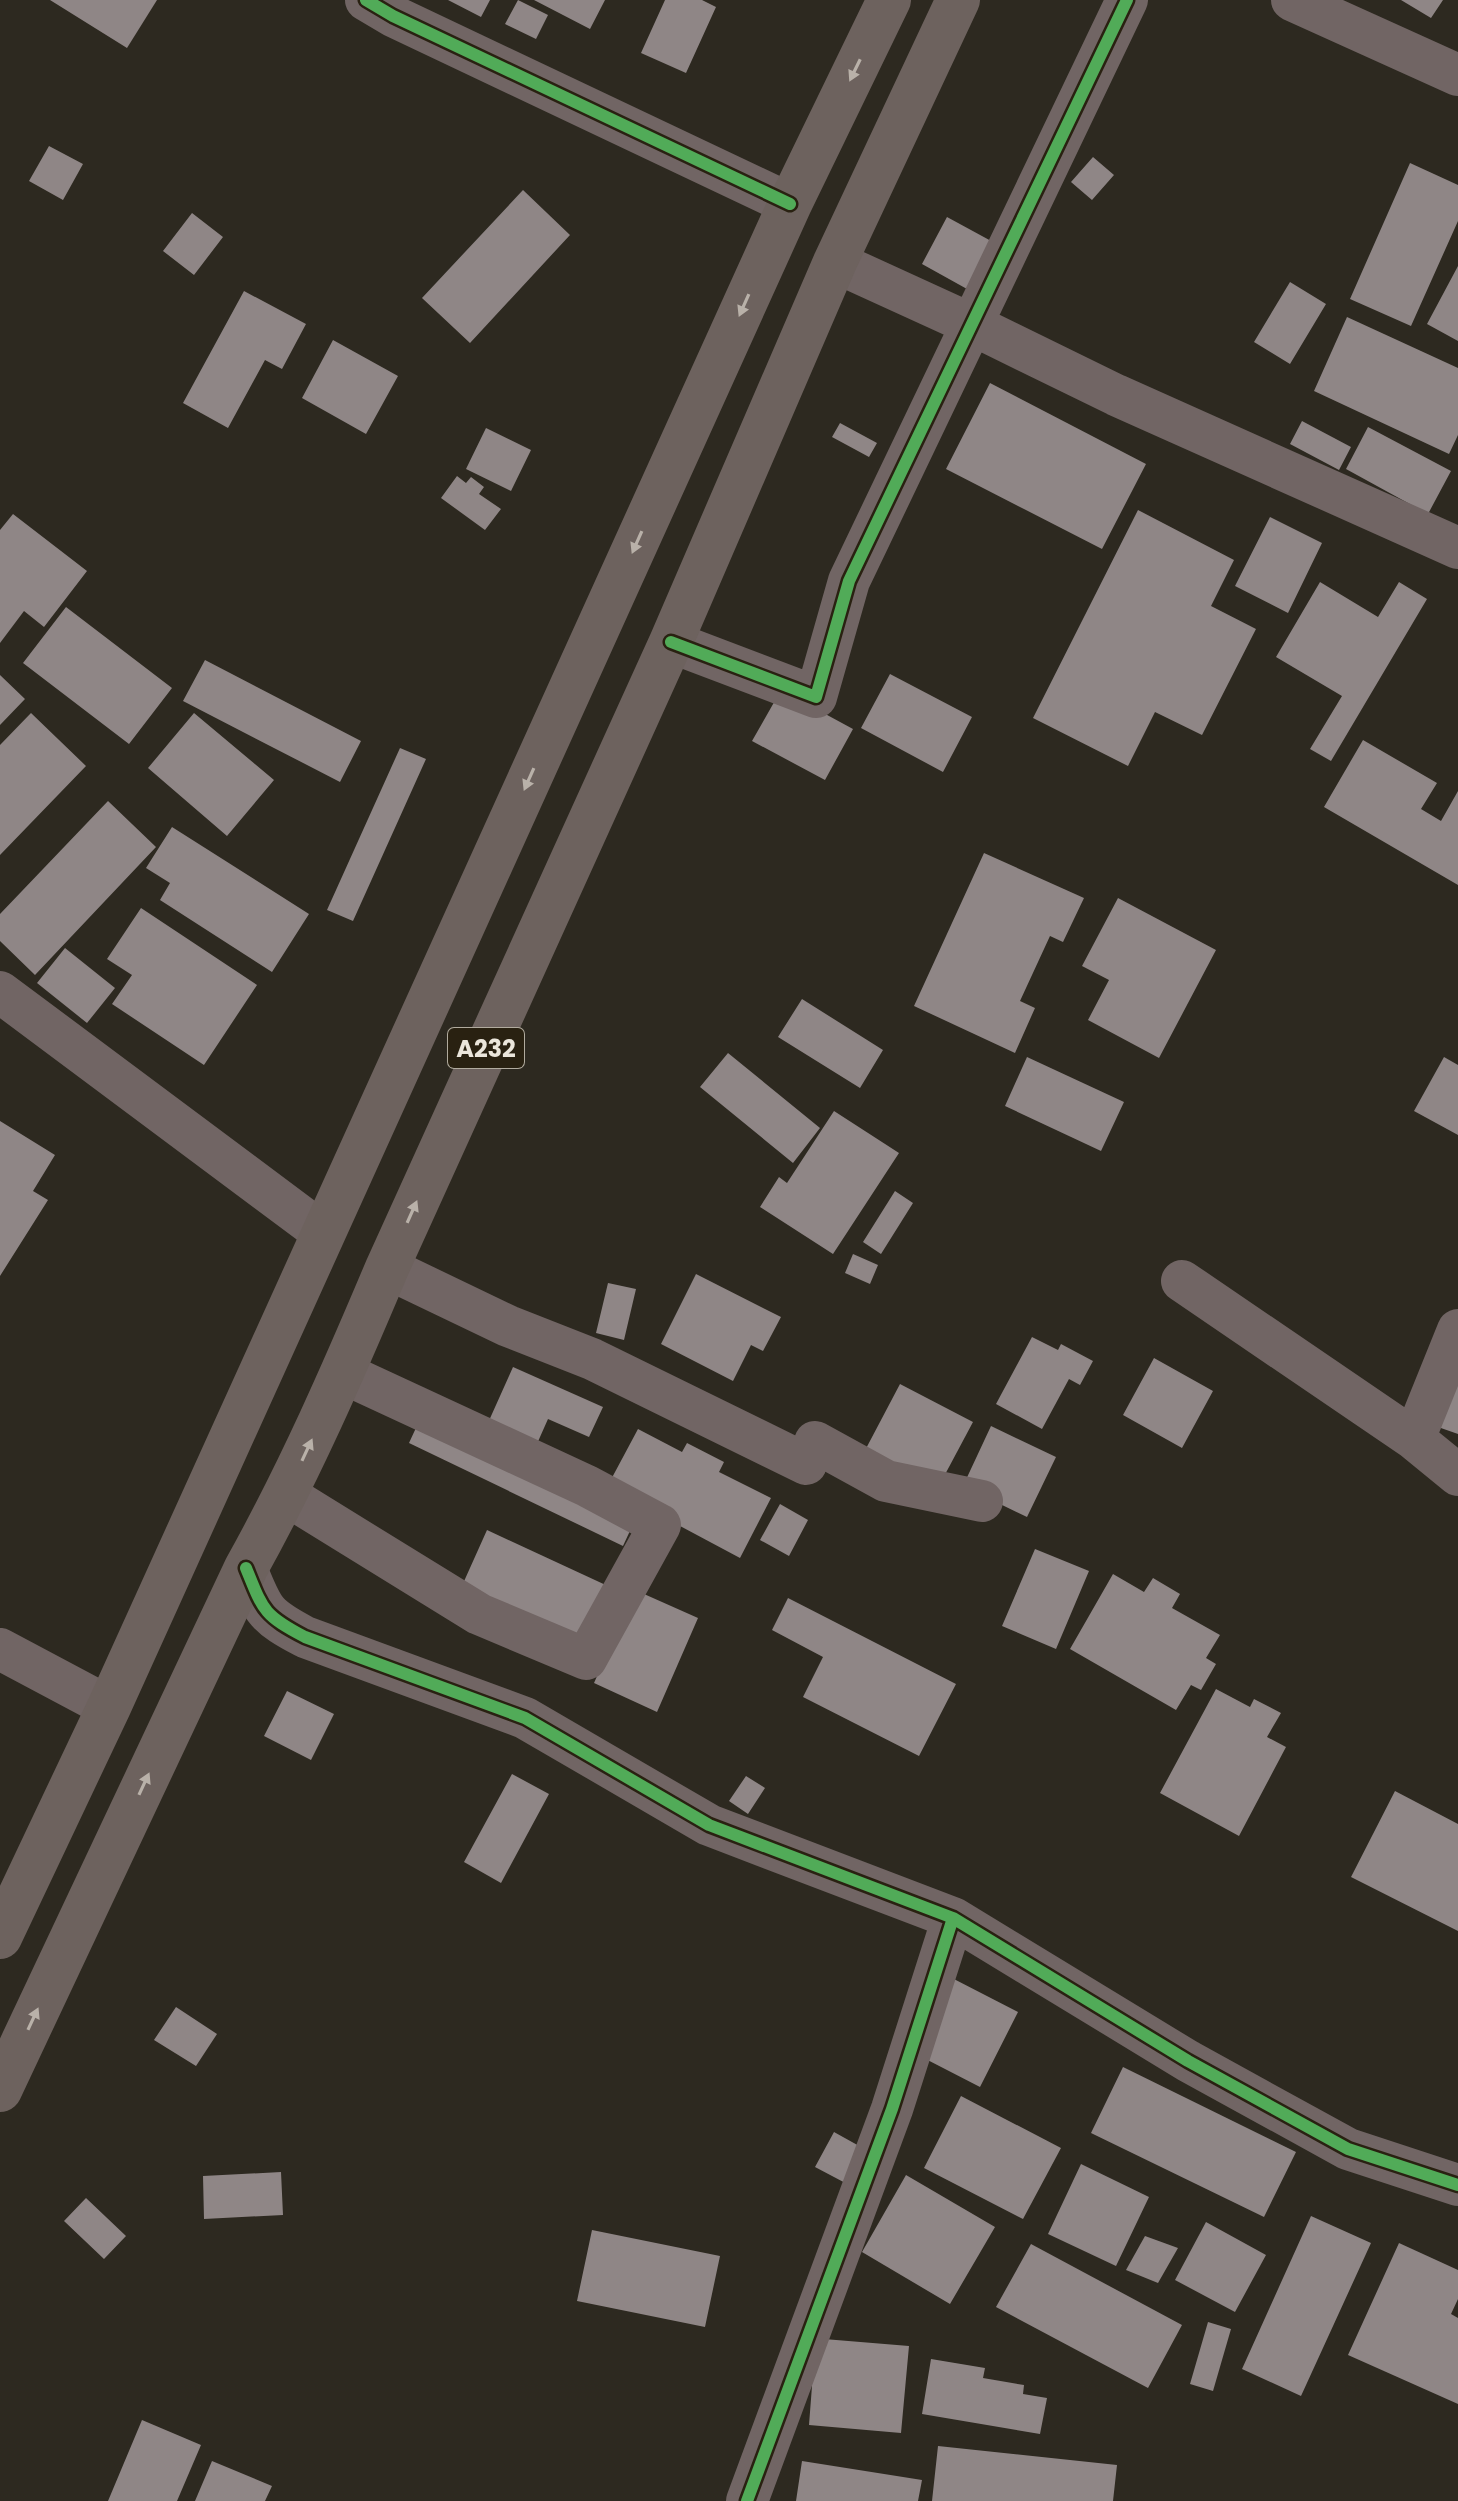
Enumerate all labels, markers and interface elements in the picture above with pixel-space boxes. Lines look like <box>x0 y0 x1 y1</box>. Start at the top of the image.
one-way arrow <box>848 59 862 82</box>
one-way arrow <box>737 294 751 317</box>
one-way arrow <box>630 530 643 554</box>
one-way arrow <box>522 767 536 791</box>
road number: A232 <box>448 1028 524 1068</box>
one-way arrow <box>405 1200 419 1224</box>
one-way arrow <box>300 1438 314 1461</box>
one-way arrow <box>137 1772 151 1796</box>
one-way arrow <box>26 2007 40 2031</box>

